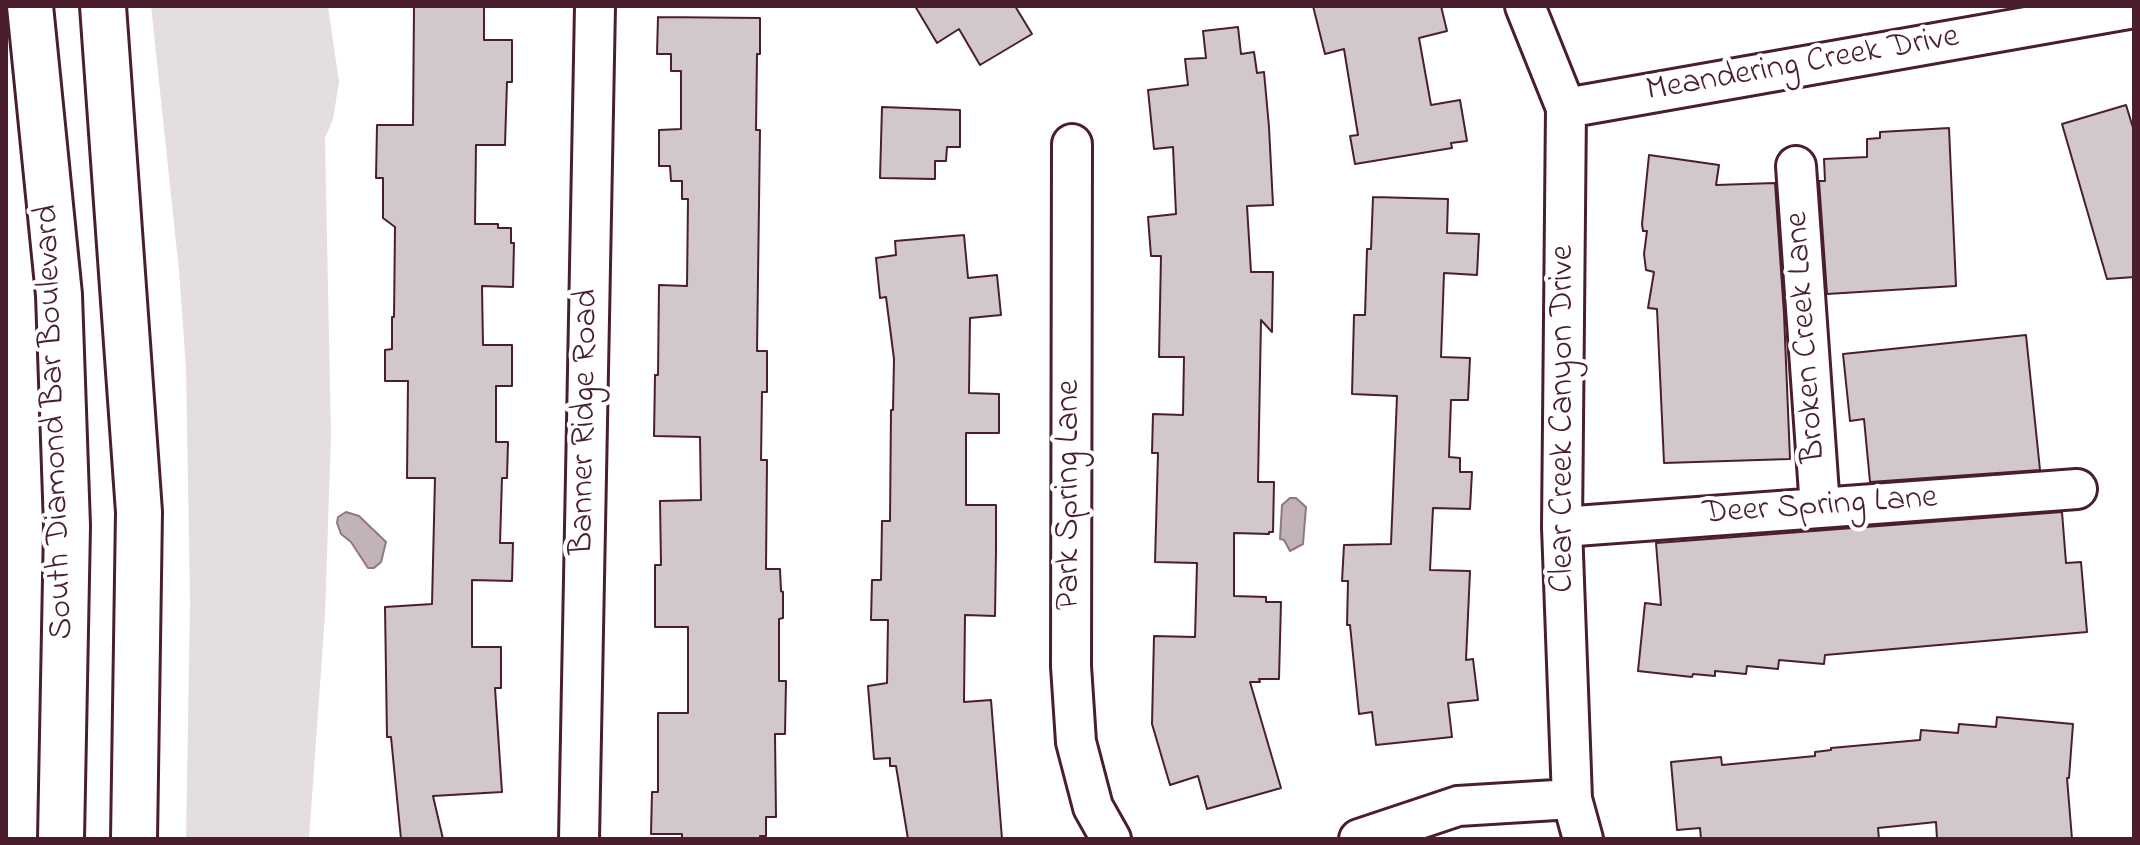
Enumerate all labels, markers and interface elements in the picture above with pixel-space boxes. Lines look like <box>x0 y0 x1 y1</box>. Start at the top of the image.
street label: Meandering Creek Drive <box>1644 18 1962 114</box>
street label: South Diamond Bar Boulevard <box>29 204 85 640</box>
street label: Broken Creek Lane <box>1779 210 1837 464</box>
street label: Clear Creek Canyon Drive <box>1545 245 1585 593</box>
street label: Banner Ridge Road <box>564 289 610 555</box>
street label: Park Spring Lane <box>1051 380 1091 610</box>
street label: Deer Spring Lane <box>1701 479 1939 537</box>

